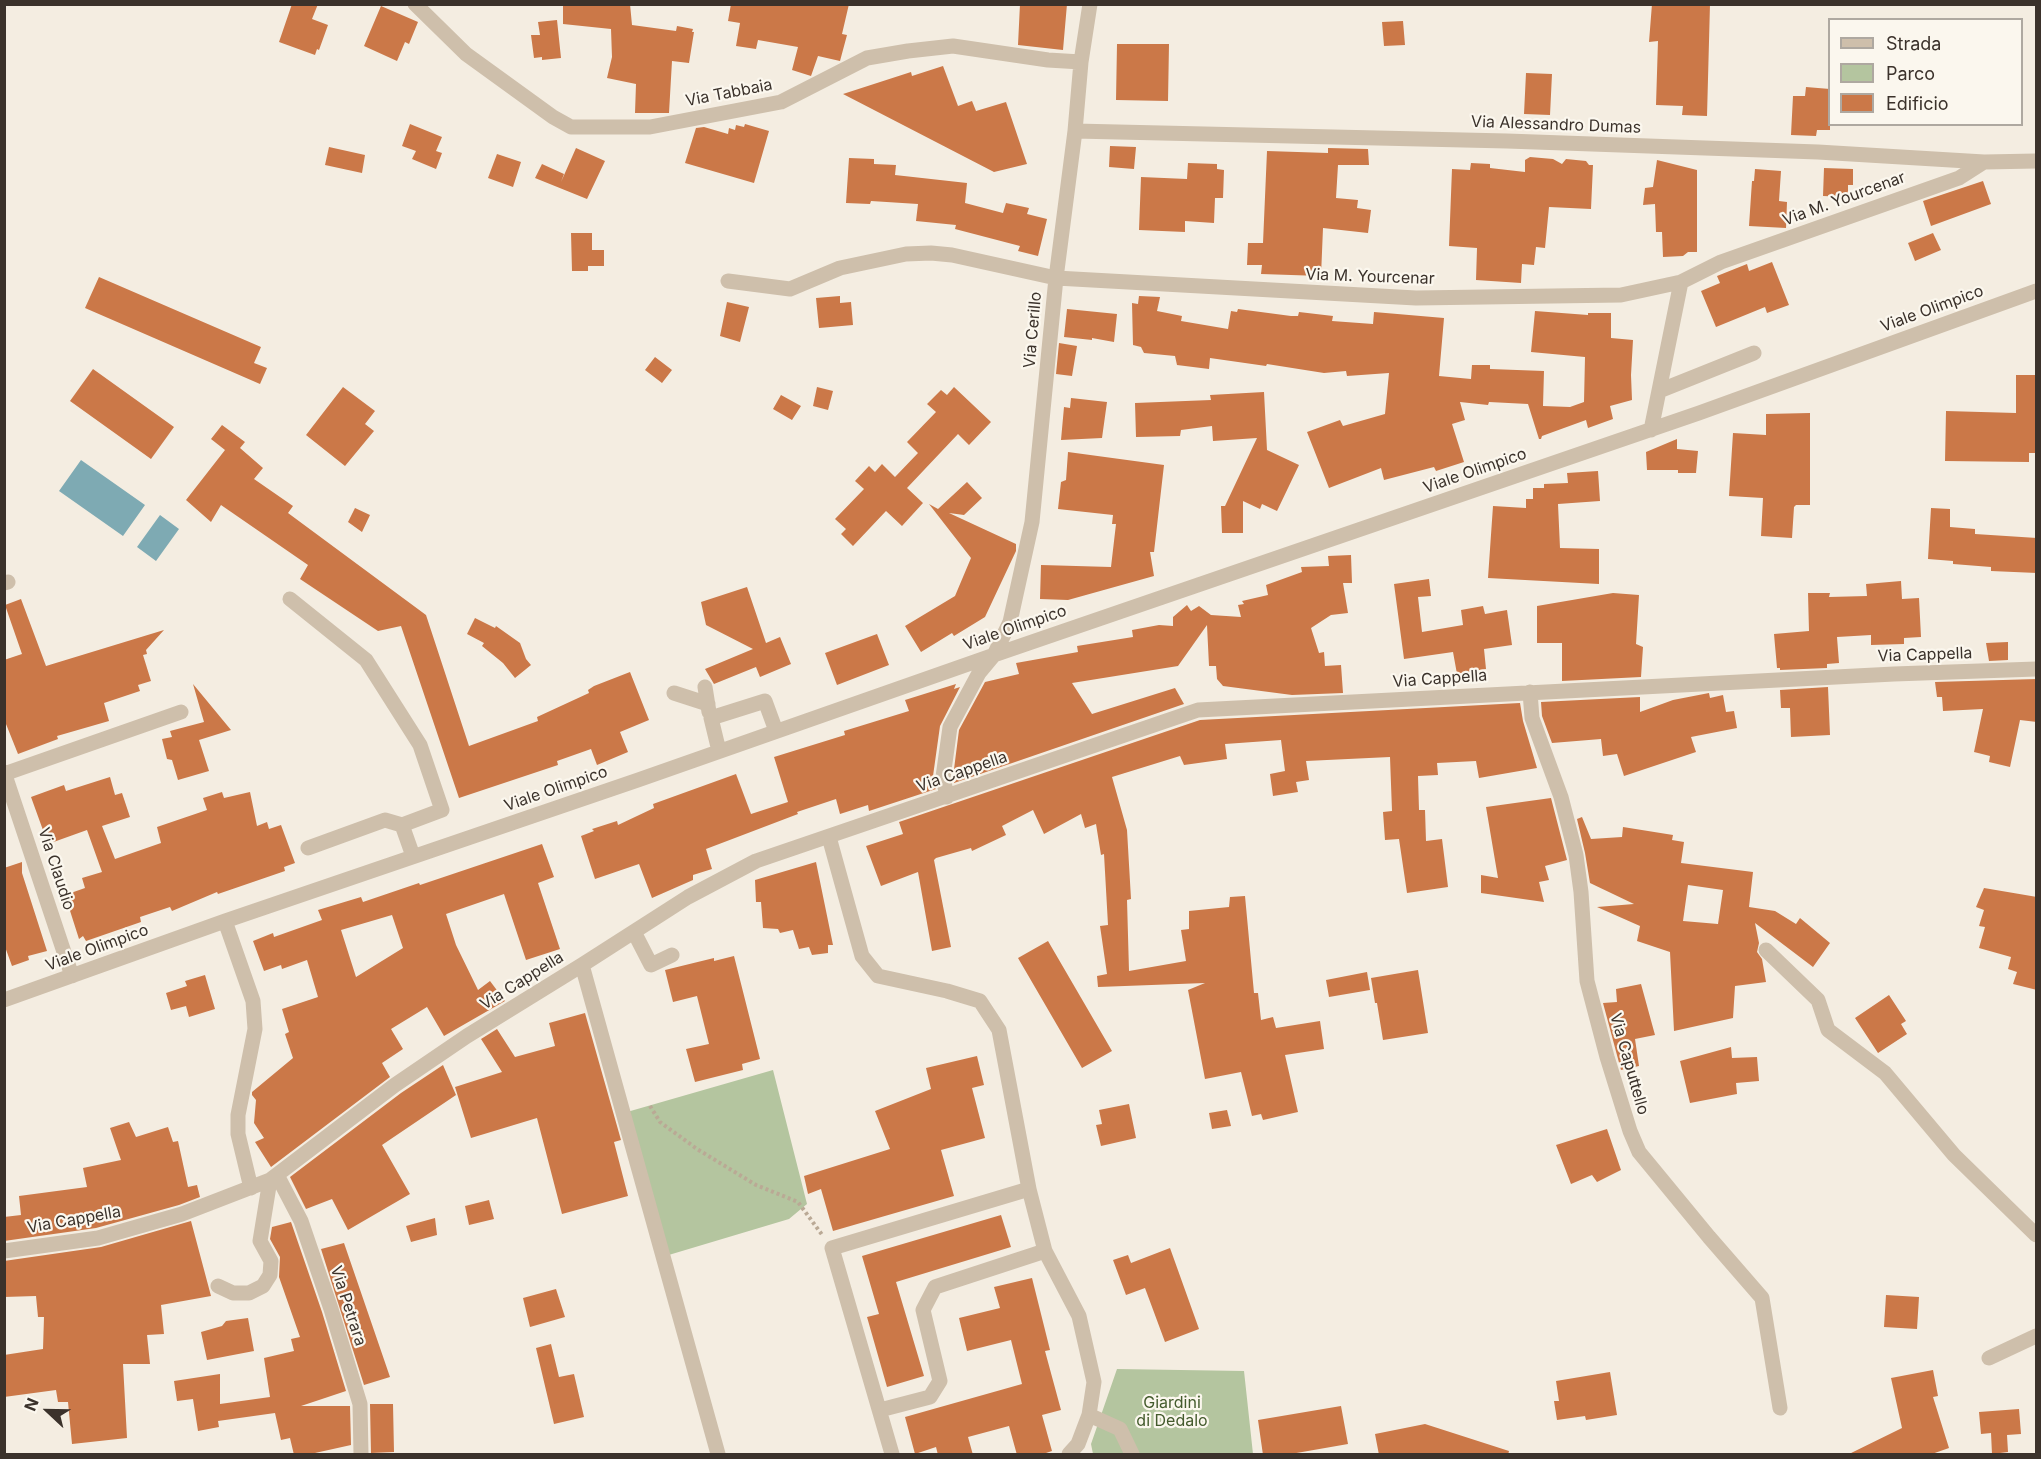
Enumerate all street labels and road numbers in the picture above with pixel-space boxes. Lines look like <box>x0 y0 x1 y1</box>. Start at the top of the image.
street label: Via Tabbaia <box>684 75 774 111</box>
street label: Via Alessandro Dumas <box>1471 112 1641 138</box>
street label: Via M. Yourcenar <box>1780 168 1908 230</box>
street label: Via M. Yourcenar <box>1305 265 1435 289</box>
street label: Viale Olimpico <box>1878 282 1986 336</box>
street label: Via Cerillo <box>1020 291 1046 369</box>
street label: Viale Olimpico <box>1421 444 1529 498</box>
street label: Viale Olimpico <box>961 601 1069 655</box>
street label: Via Cappella <box>1877 644 1973 666</box>
street label: Via Cappella <box>1392 666 1488 692</box>
street label: Via Cappella <box>914 748 1010 796</box>
street label: Viale Olimpico <box>502 762 610 816</box>
street label: Via Claudio <box>34 825 78 913</box>
street label: Viale Olimpico <box>43 921 151 975</box>
street label: Via Cappella <box>477 948 567 1014</box>
street label: Via Caputtello <box>1605 1011 1653 1117</box>
street label: Via Cappella <box>26 1202 122 1238</box>
street label: Via Petrara <box>326 1264 370 1348</box>

